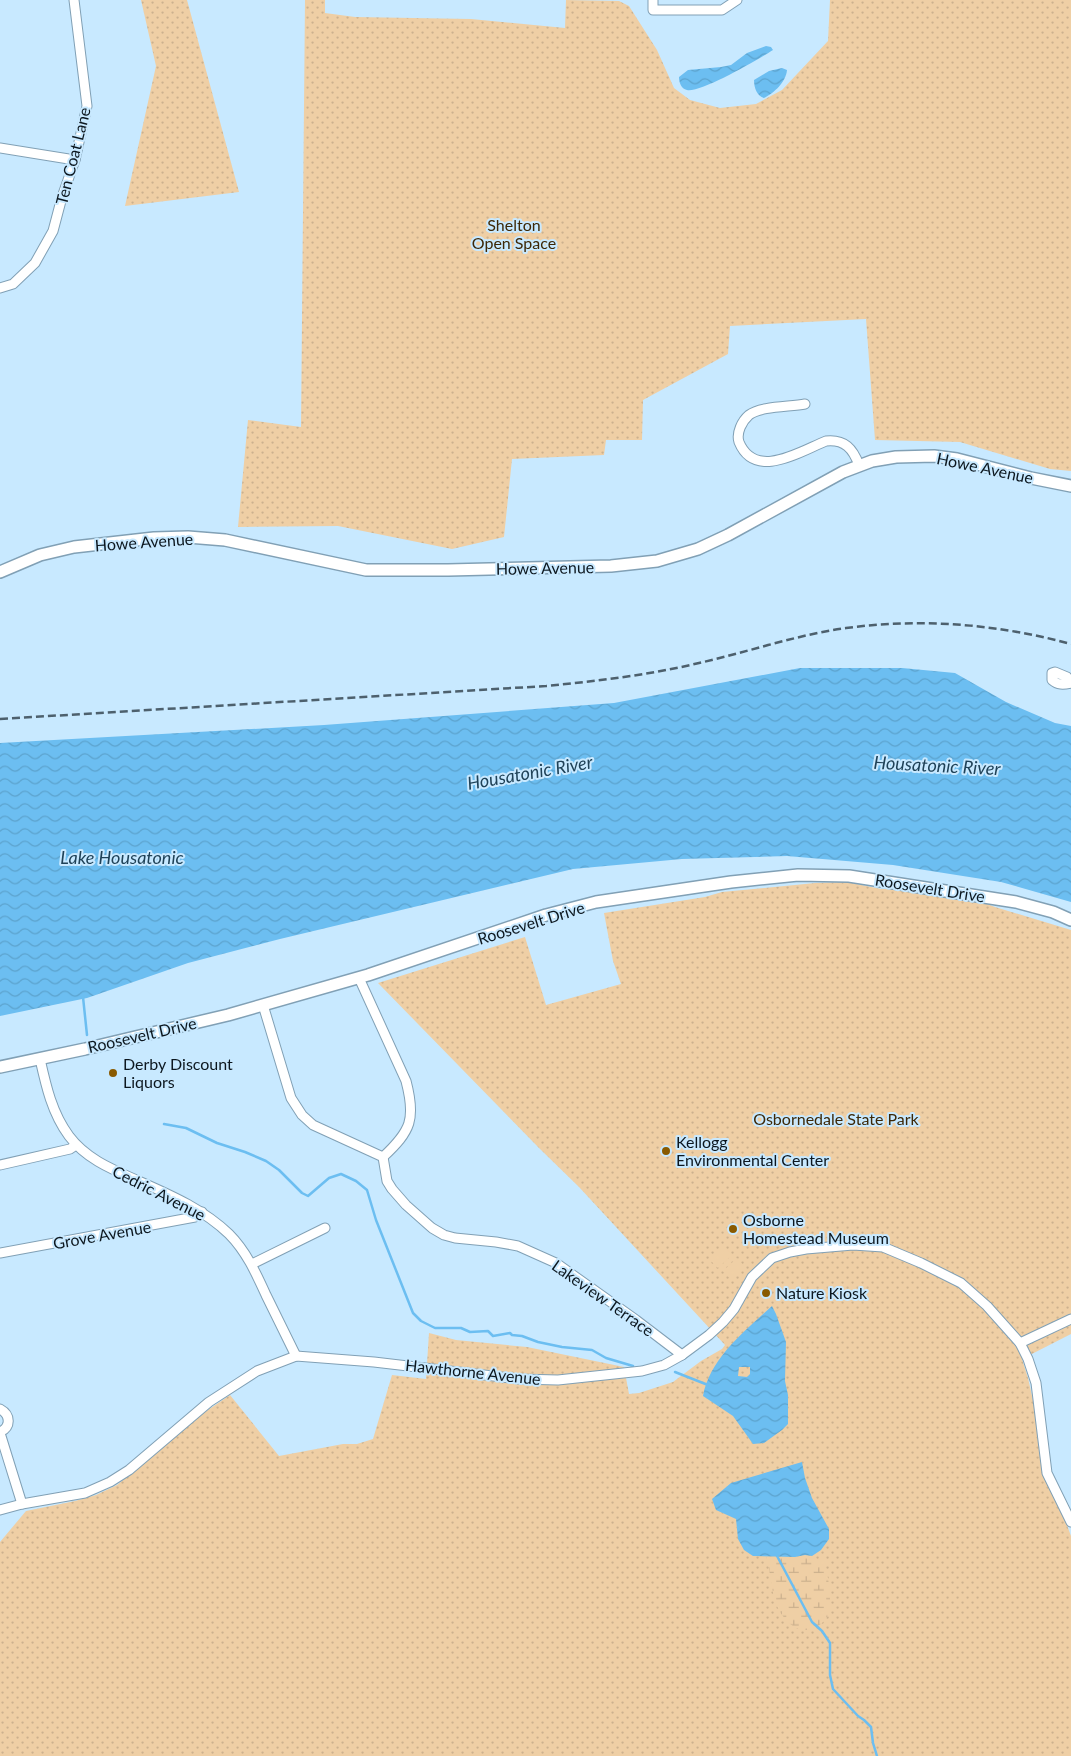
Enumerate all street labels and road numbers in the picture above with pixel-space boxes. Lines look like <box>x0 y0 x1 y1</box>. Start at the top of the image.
street label: Ten Coat Lane <box>51 105 94 207</box>
street label: Howe Avenue <box>935 448 1035 487</box>
street label: Howe Avenue <box>94 529 194 554</box>
street label: Howe Avenue <box>496 557 594 578</box>
street label: Roosevelt Drive <box>874 869 986 906</box>
street label: Roosevelt Drive <box>475 897 587 948</box>
street label: Roosevelt Drive <box>86 1013 198 1056</box>
street label: Cedric Avenue <box>110 1161 209 1224</box>
street label: Grove Avenue <box>52 1217 152 1252</box>
street label: Lakeview Terrace <box>549 1255 658 1340</box>
street label: Hawthorne Avenue <box>404 1355 542 1388</box>

